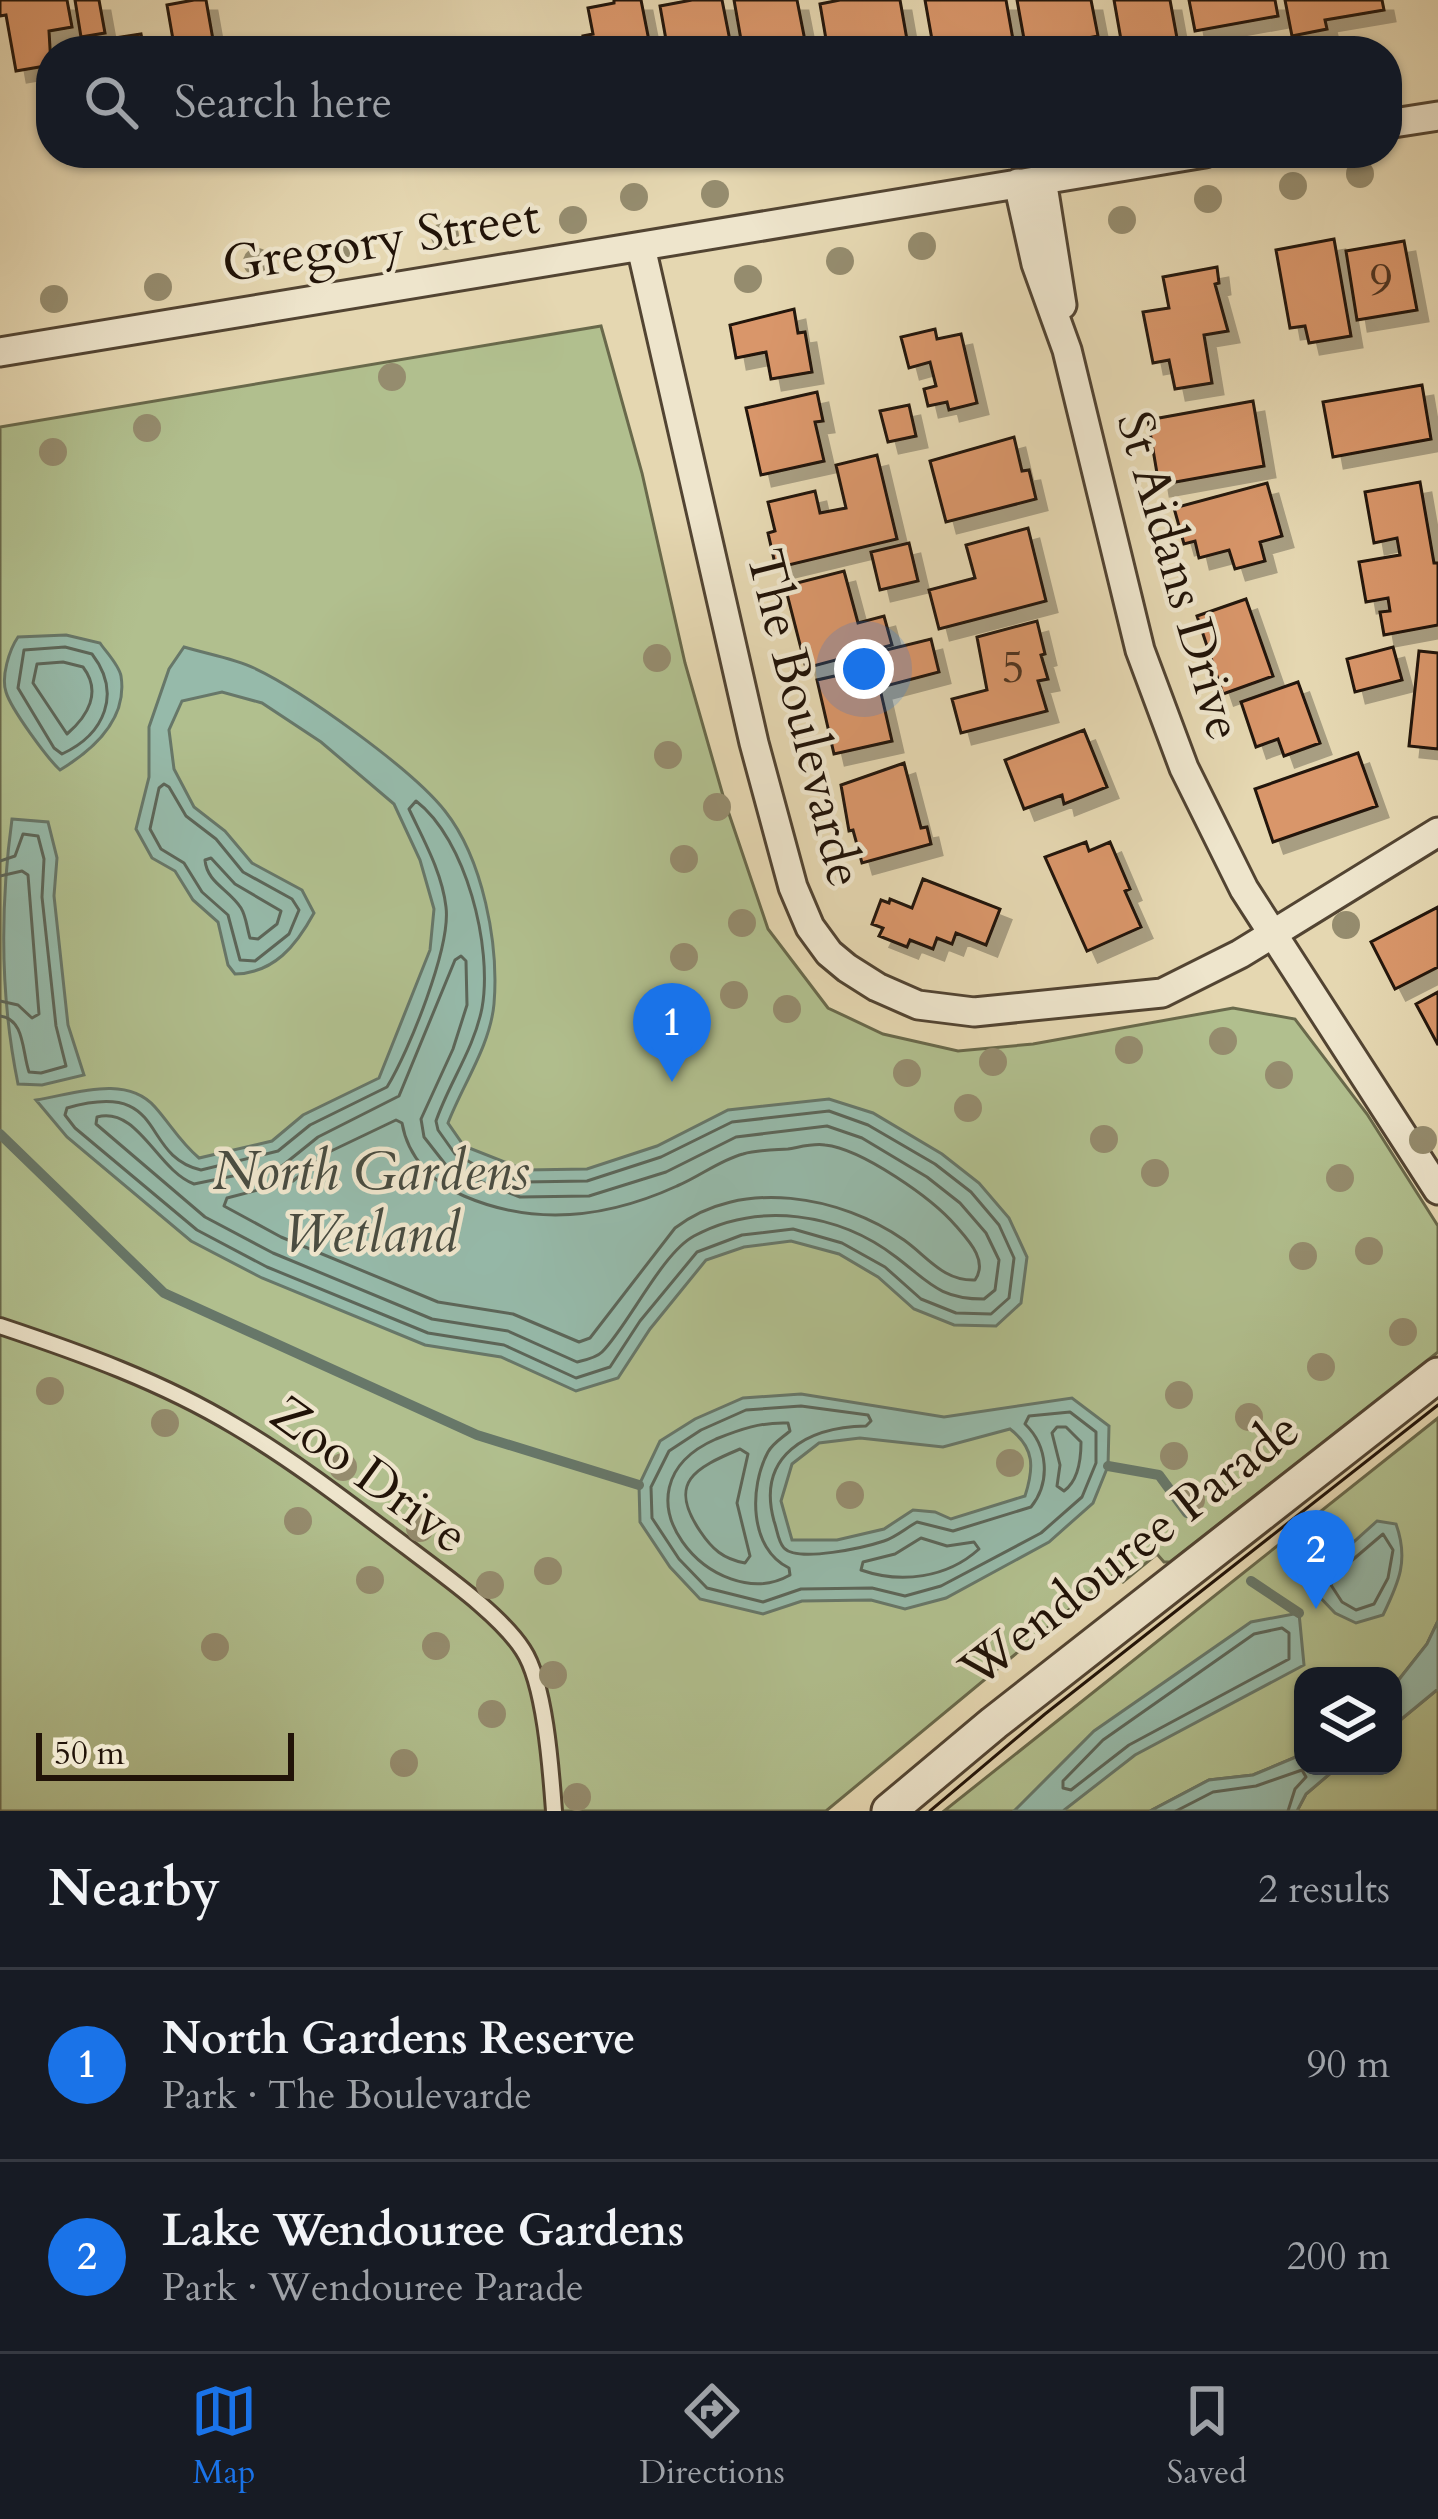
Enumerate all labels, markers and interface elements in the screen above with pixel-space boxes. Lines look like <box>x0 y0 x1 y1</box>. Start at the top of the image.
search box <box>36 36 1402 168</box>
icon: search <box>78 69 144 135</box>
text: Search here <box>174 72 392 133</box>
street label: Gregory Street <box>217 181 545 301</box>
house number: 9 <box>1369 250 1393 311</box>
street label: St Aidans Drive <box>1099 404 1259 748</box>
street label: The Boulevarde <box>728 542 880 894</box>
house number: 5 <box>1001 637 1025 698</box>
your location <box>834 639 894 699</box>
pin: 1 <box>633 983 711 1082</box>
water label: North Gardens Wetland <box>212 1136 530 1271</box>
street label: Zoo Drive <box>256 1380 482 1570</box>
street label: Wendouree Parade <box>945 1395 1314 1705</box>
pin: 2 <box>1277 1510 1355 1609</box>
map controls <box>1294 1667 1402 1775</box>
button: layers <box>1294 1667 1402 1775</box>
scale bar <box>36 1727 294 1780</box>
text: 50 m <box>54 1731 125 1776</box>
text: Nearby <box>48 1854 220 1924</box>
text: 2 results <box>1258 1863 1390 1916</box>
text: North Gardens Reserve <box>162 2008 636 2069</box>
text: 1 <box>77 2038 97 2091</box>
text: 90 m <box>1307 2038 1390 2091</box>
text: Park · The Boulevarde <box>162 2069 532 2122</box>
text: Lake Wendouree Gardens <box>162 2200 684 2261</box>
text: 2 <box>77 2230 97 2283</box>
text: 200 m <box>1287 2230 1390 2283</box>
text: Park · Wendouree Parade <box>162 2261 584 2314</box>
tab: Map <box>191 2378 257 2495</box>
tab: Directions <box>639 2378 785 2495</box>
tab: Saved <box>1167 2378 1247 2495</box>

